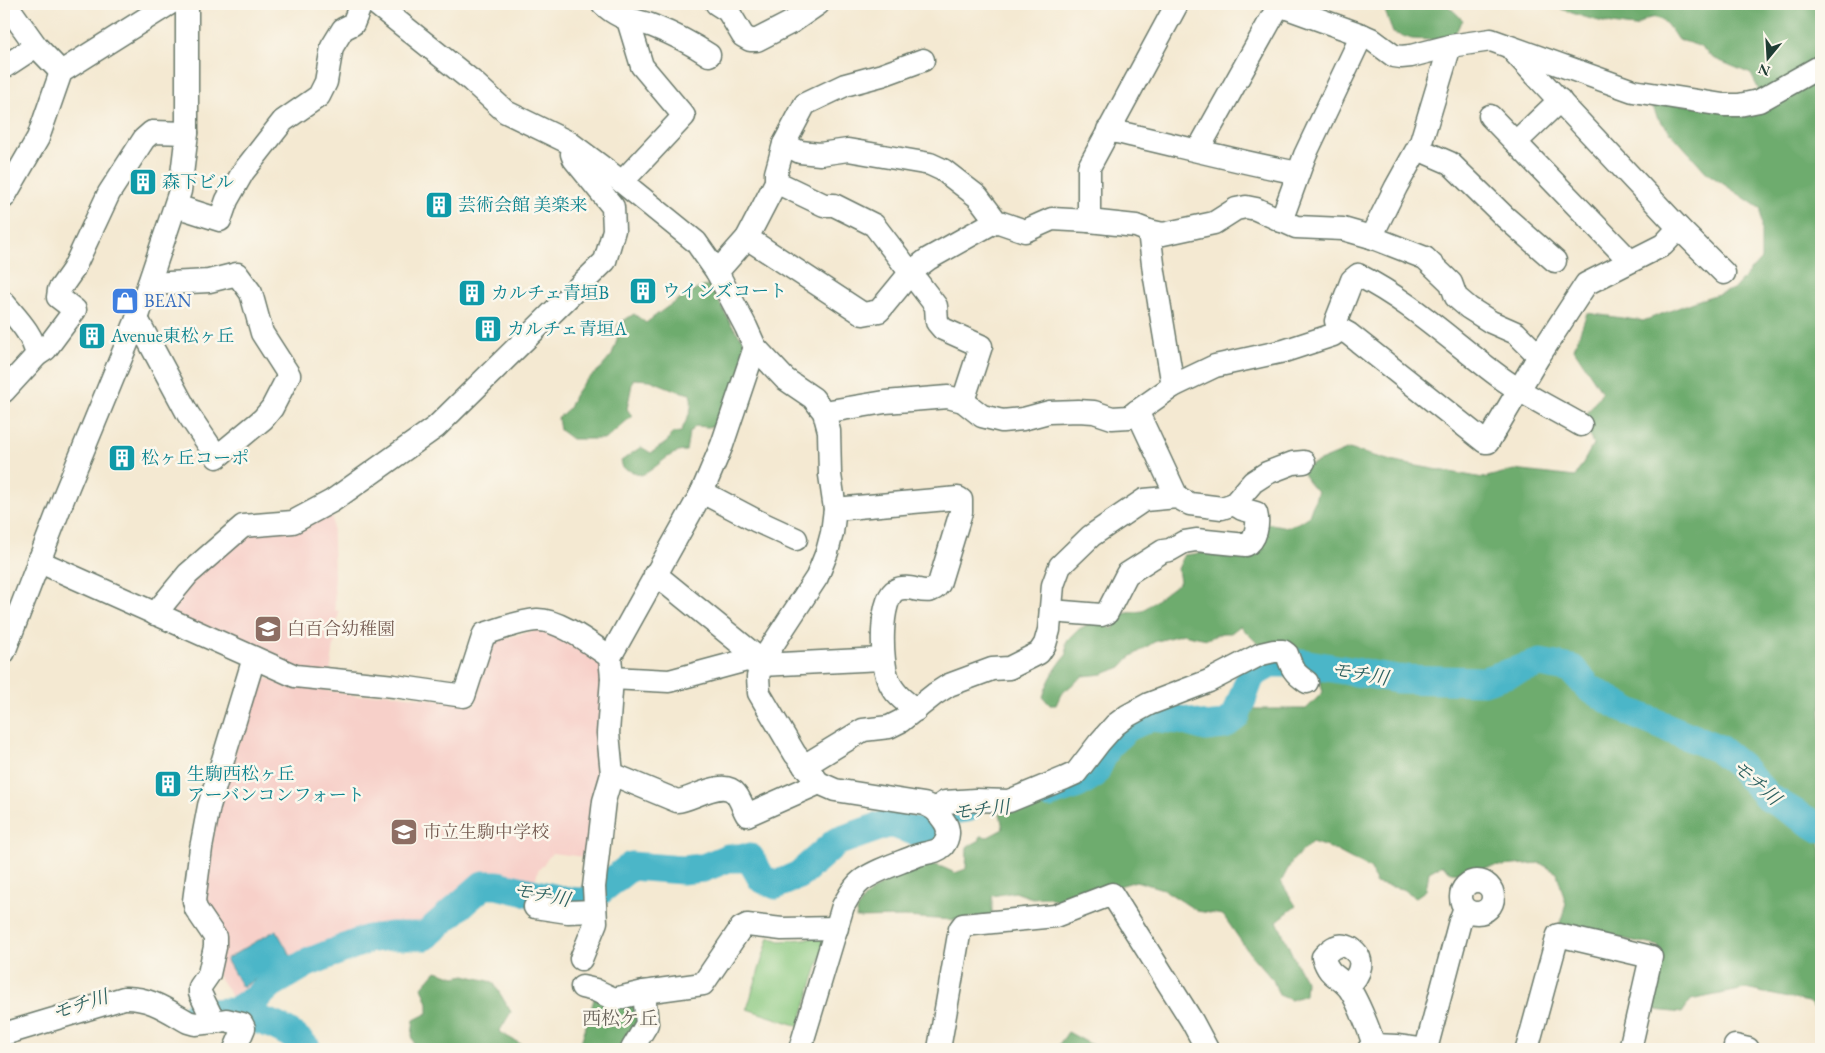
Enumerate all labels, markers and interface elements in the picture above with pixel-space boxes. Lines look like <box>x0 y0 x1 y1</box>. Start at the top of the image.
north arrow <box>1742 32 1792 82</box>
text: N <box>1755 60 1772 81</box>
building icon: 森下ビル <box>128 167 158 197</box>
place label: 森下ビル <box>162 170 234 193</box>
building icon: 芸術会館 美楽来 <box>424 190 454 220</box>
place label: 芸術会館 美楽来 <box>458 193 588 216</box>
building icon: ウインズコート <box>628 276 658 306</box>
building icon: カルチェ青垣B <box>457 278 487 308</box>
place label: ウインズコート <box>662 279 787 302</box>
place label: カルチェ青垣B <box>491 281 609 304</box>
shop icon: BEAN <box>110 286 140 316</box>
place label: BEAN <box>144 289 192 312</box>
building icon: カルチェ青垣A <box>473 314 503 344</box>
place label: カルチェ青垣A <box>507 317 627 340</box>
building icon: Avenue東松ヶ丘 <box>77 321 107 351</box>
place label: Avenue東松ヶ丘 <box>110 324 235 347</box>
building icon: 松ヶ丘コーポ <box>107 443 137 473</box>
place label: 松ヶ丘コーポ <box>141 446 249 469</box>
school or university icon: 白百合幼稚園 <box>253 614 283 644</box>
place label: 白百合幼稚園 <box>287 617 395 640</box>
water label: モチ川 <box>1330 656 1392 691</box>
water label: モチ川 <box>1727 754 1788 812</box>
place label: 生駒西松ヶ丘 アーバンコンフォート <box>187 762 365 806</box>
building icon: 生駒西松ヶ丘 アーバンコンフォート <box>153 769 183 799</box>
water label: モチ川 <box>951 794 1013 825</box>
school or university icon: 市立生駒中学校 <box>389 817 419 847</box>
place label: 市立生駒中学校 <box>423 820 549 843</box>
water label: モチ川 <box>512 877 574 913</box>
water label: モチ川 <box>49 983 113 1025</box>
district label: 西松ケ丘 <box>582 1006 658 1031</box>

